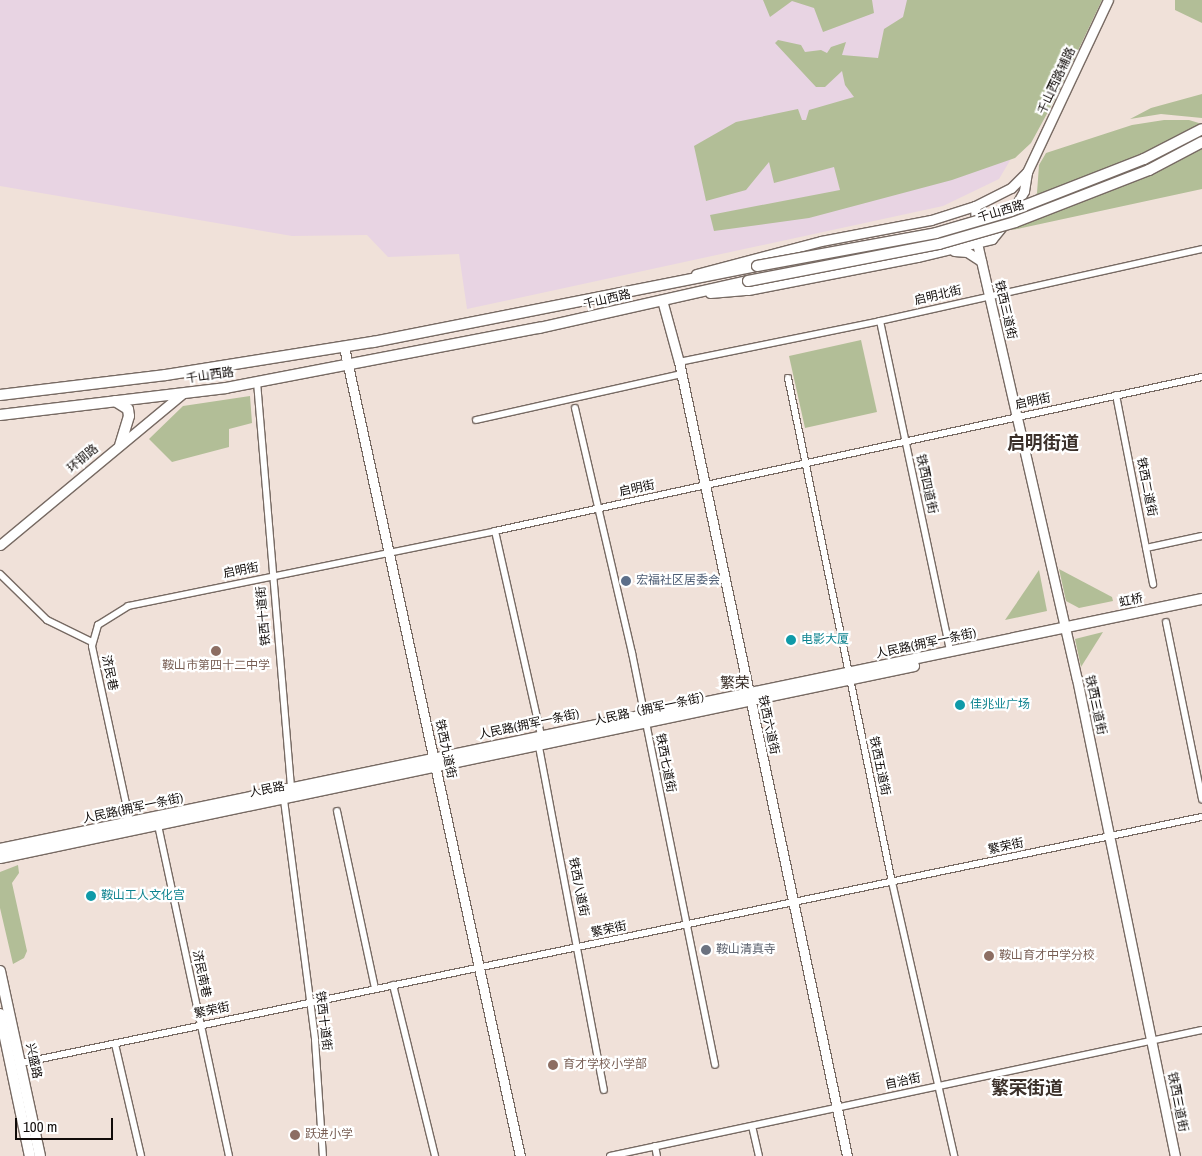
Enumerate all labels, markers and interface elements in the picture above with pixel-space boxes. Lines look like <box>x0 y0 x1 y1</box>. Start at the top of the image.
street label: 千山西路辅路 <box>1035 45 1079 117</box>
street label: 千山西路 <box>976 198 1026 226</box>
street label: 铁西三道街 <box>991 279 1019 341</box>
street label: 启明北街 <box>913 284 963 308</box>
street label: 千山西路 <box>582 288 632 312</box>
street label: 千山西路 <box>185 366 235 386</box>
street label: 启明街 <box>1014 391 1052 413</box>
district label: 启明街道 <box>1007 432 1079 454</box>
street label: 环钢路 <box>65 442 101 476</box>
street label: 铁西四道街 <box>913 453 939 515</box>
street label: 铁西二道街 <box>1133 456 1159 518</box>
street label: 启明街 <box>618 478 656 500</box>
street label: 启明街 <box>222 560 260 582</box>
place label: 宏福社区居委会 <box>636 574 720 588</box>
marker: 宏福社区居委会 <box>620 575 632 587</box>
street label: 铁西十道街 <box>254 585 274 647</box>
street label: 虹桥 <box>1118 591 1144 611</box>
street label: 人民路(拥军一条街) <box>874 626 978 662</box>
place label: 电影大厦 <box>801 633 849 647</box>
marker: 电影大厦 <box>785 634 797 646</box>
marker: 鞍山市第四十二中学 <box>210 645 222 657</box>
street label: 济民巷 <box>98 654 120 692</box>
place label: 鞍山市第四十二中学 <box>162 659 270 673</box>
district label: 繁荣 <box>720 674 750 692</box>
street label: 铁西三道街 <box>1082 674 1108 736</box>
street label: 人民路（拥军一条街） <box>593 689 713 729</box>
street label: 铁西六道街 <box>755 694 781 756</box>
place label: 佳兆业广场 <box>970 698 1030 712</box>
marker: 佳兆业广场 <box>954 699 966 711</box>
street label: 人民路(拥军一条街) <box>477 707 581 743</box>
street label: 铁西九道街 <box>432 718 458 780</box>
street label: 铁西七道街 <box>652 732 678 794</box>
street label: 铁西五道街 <box>866 735 892 797</box>
street label: 人民路 <box>248 779 286 801</box>
street label: 人民路(拥军一条街) <box>81 791 185 827</box>
street label: 繁荣街 <box>987 836 1025 858</box>
street label: 铁西八道街 <box>565 856 591 918</box>
place label: 鞍山工人文化宫 <box>101 889 185 903</box>
marker: 鞍山工人文化宫 <box>85 890 97 902</box>
street label: 繁荣街 <box>590 919 628 941</box>
place label: 鞍山清真寺 <box>716 943 776 957</box>
marker: 鞍山清真寺 <box>700 944 712 956</box>
street label: 济民南巷 <box>189 949 213 999</box>
place label: 鞍山育才中学分校 <box>999 949 1095 963</box>
marker: 鞍山育才中学分校 <box>983 950 995 962</box>
street label: 铁西十道街 <box>312 990 334 1052</box>
street label: 繁荣街 <box>193 1000 231 1022</box>
street label: 兴盛路 <box>22 1042 44 1080</box>
place label: 育才学校小学部 <box>563 1058 647 1072</box>
marker: 育才学校小学部 <box>547 1059 559 1071</box>
street label: 自治街 <box>884 1071 922 1093</box>
street label: 铁西三道街 <box>1164 1071 1190 1133</box>
district label: 繁荣街道 <box>991 1077 1063 1099</box>
scale bar <box>18 1108 115 1140</box>
text: 100 m <box>23 1116 57 1137</box>
place label: 跃进小学 <box>305 1128 353 1142</box>
marker: 跃进小学 <box>289 1129 301 1141</box>

